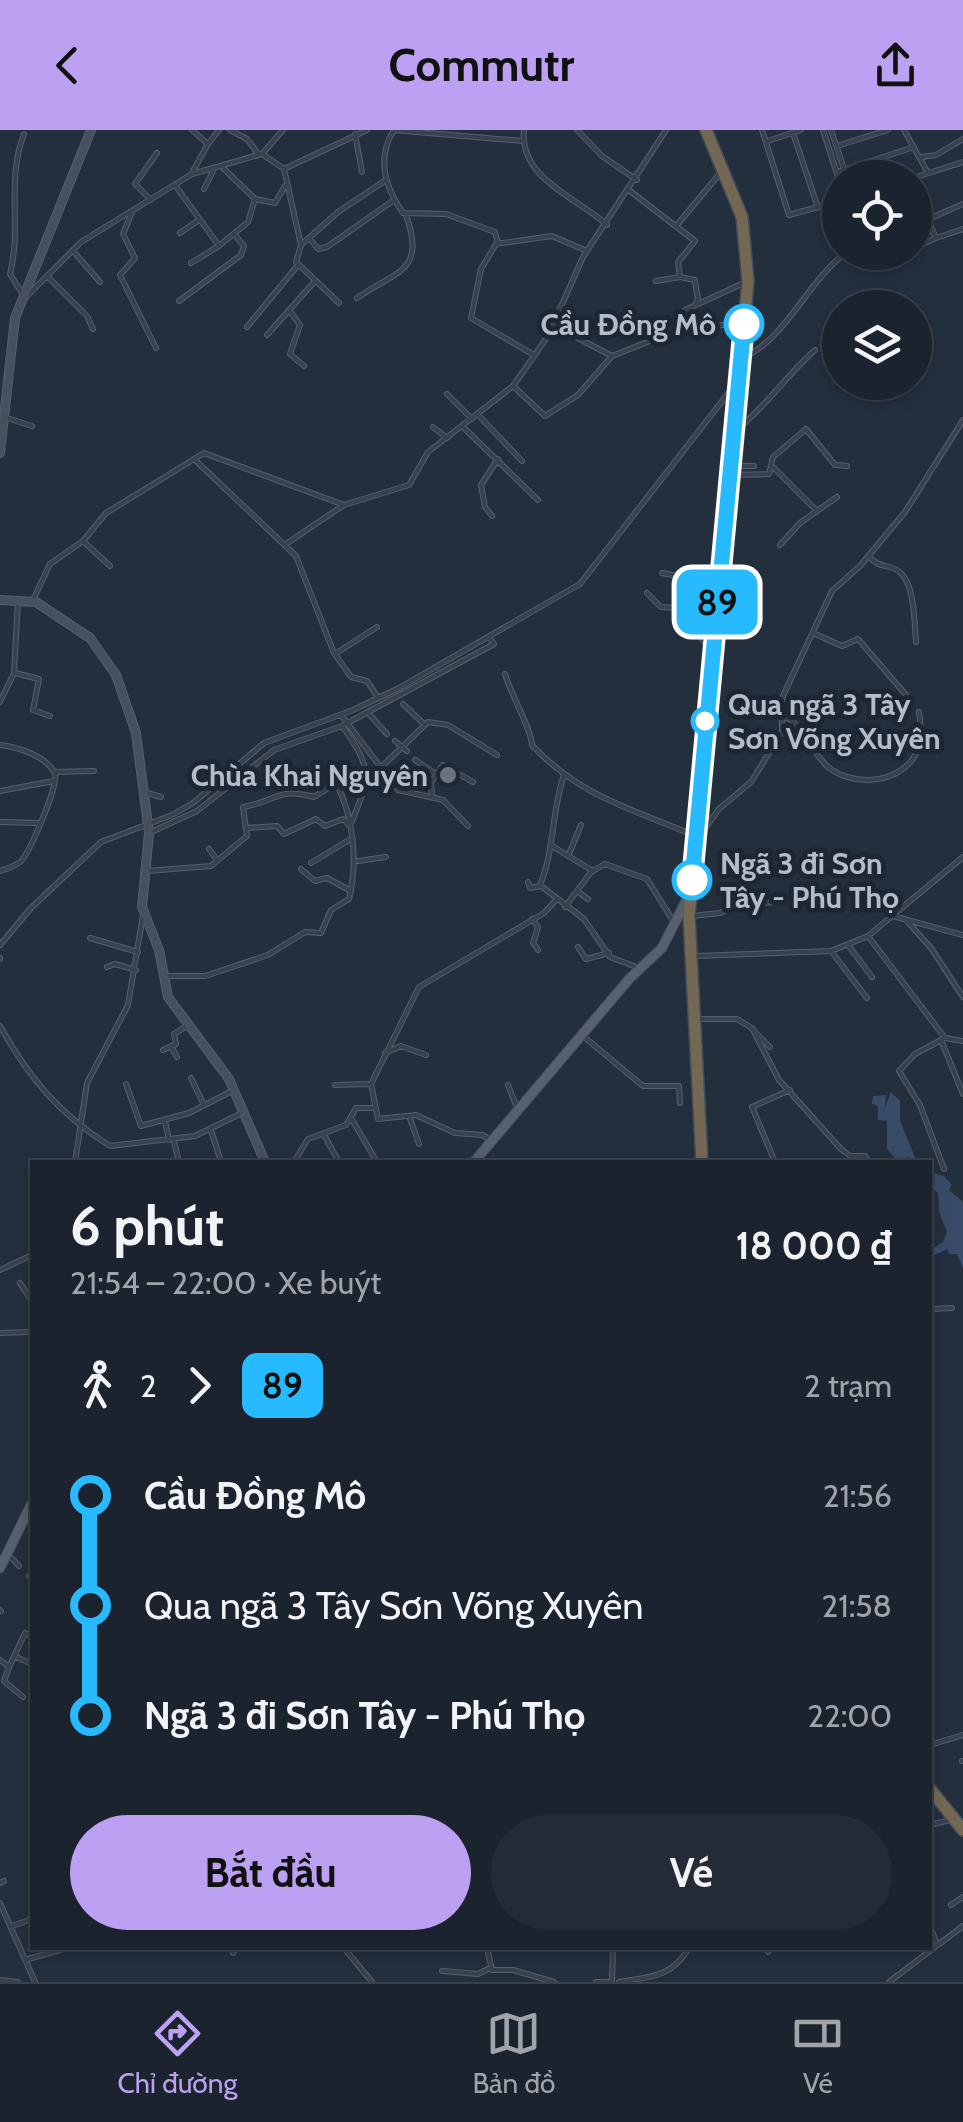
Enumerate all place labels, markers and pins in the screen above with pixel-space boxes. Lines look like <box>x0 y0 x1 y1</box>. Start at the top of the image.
marker: Cầu Đồng Mô <box>725 305 763 343</box>
place label: Cầu Đồng Mô <box>541 306 716 343</box>
place label: Qua ngã 3 Tây Sơn Võng Xuyên <box>728 686 941 757</box>
marker: Qua ngã 3 Tây Sơn Võng Xuyên <box>692 708 718 734</box>
place label: Chùa Khai Nguyên <box>191 757 428 794</box>
marker: Chùa Khai Nguyên <box>437 764 459 786</box>
place label: Ngã 3 đi Sơn Tây - Phú Thọ <box>720 845 899 916</box>
marker: Ngã 3 đi Sơn Tây - Phú Thọ <box>673 861 711 899</box>

